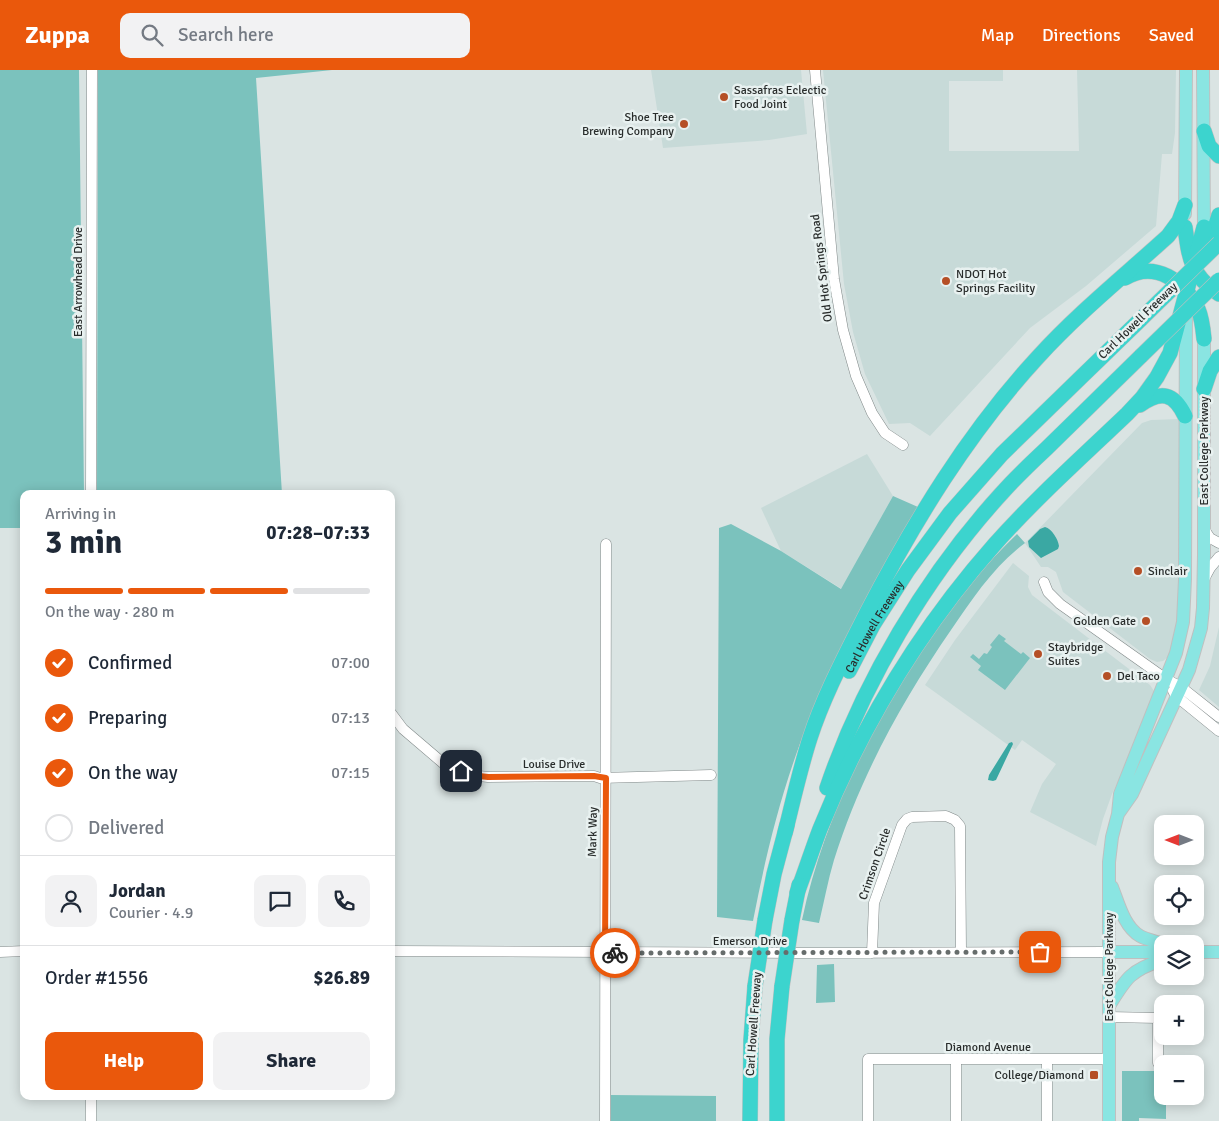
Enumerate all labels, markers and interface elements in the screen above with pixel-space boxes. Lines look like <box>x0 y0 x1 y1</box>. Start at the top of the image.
search box <box>120 13 470 58</box>
text: Zuppa <box>25 20 90 50</box>
icon: search <box>138 21 166 49</box>
text: Search here <box>178 23 274 47</box>
text: Map <box>981 24 1014 46</box>
text: Directions <box>1042 24 1121 46</box>
text: Saved <box>1149 24 1194 46</box>
place label: Sassafras Eclectic Food Joint <box>734 83 827 112</box>
marker: Sassafras Eclectic Food Joint <box>718 91 730 103</box>
place label: Shoe Tree Brewing Company <box>582 110 674 139</box>
marker: Shoe Tree Brewing Company <box>678 118 690 130</box>
street label: Old Hot Springs Road <box>808 213 836 323</box>
street label: East Arrowhead Drive <box>71 227 86 337</box>
place label: NDOT Hot Springs Facility <box>956 267 1036 296</box>
marker: NDOT Hot Springs Facility <box>940 275 952 287</box>
street label: Carl Howell Freeway <box>1095 279 1181 363</box>
street label: East College Parkway <box>1197 396 1212 506</box>
text: Arriving in <box>45 504 116 524</box>
text: 07:28–07:33 <box>266 521 370 545</box>
text: 3 min <box>45 523 122 562</box>
place label: Sinclair <box>1148 564 1188 579</box>
marker: Sinclair <box>1132 565 1144 577</box>
street label: Carl Howell Freeway <box>842 577 907 676</box>
text: On the way · 280 m <box>45 602 175 622</box>
place label: Golden Gate <box>1073 614 1136 629</box>
marker: Golden Gate <box>1140 615 1152 627</box>
place label: Staybridge Suites <box>1048 640 1103 669</box>
marker: Staybridge Suites <box>1032 648 1044 660</box>
icon: check <box>45 649 73 677</box>
text: Confirmed <box>88 651 172 675</box>
text: 07:00 <box>331 653 370 673</box>
place label: Del Taco <box>1117 669 1160 684</box>
marker: Del Taco <box>1101 670 1113 682</box>
icon: check <box>45 704 73 732</box>
text: Preparing <box>88 706 167 730</box>
text: 07:13 <box>331 708 370 728</box>
pin <box>440 750 482 792</box>
icon: home <box>447 757 475 785</box>
street label: Louise Drive <box>523 757 585 772</box>
icon: check <box>45 759 73 787</box>
text: On the way <box>88 761 178 785</box>
text: 07:15 <box>331 763 370 783</box>
street label: Mark Way <box>585 806 601 857</box>
north arrow <box>1154 815 1204 865</box>
map controls <box>1154 815 1204 1105</box>
text: Delivered <box>88 816 164 840</box>
street label: Crimson Circle <box>856 826 894 902</box>
button: person <box>45 875 97 927</box>
button: chat <box>254 875 306 927</box>
button: phone <box>318 875 370 927</box>
button: locate <box>1154 875 1204 925</box>
text: Jordan <box>109 879 166 903</box>
text: Courier · 4.9 <box>109 903 193 923</box>
street label: East College Parkway <box>1102 912 1117 1022</box>
courier <box>590 928 640 978</box>
pin <box>1019 931 1061 973</box>
street label: Emerson Drive <box>713 934 787 949</box>
button: layers <box>1154 935 1204 985</box>
icon: bag <box>1026 938 1054 966</box>
icon: bike <box>601 939 629 967</box>
text: Order #1556 <box>45 966 148 990</box>
text: $26.89 <box>313 966 370 990</box>
street label: Carl Howell Freeway <box>743 971 765 1077</box>
button: + <box>1154 995 1204 1045</box>
button: Help <box>45 1032 203 1090</box>
button: Share <box>213 1032 370 1090</box>
street label: Diamond Avenue <box>945 1040 1031 1055</box>
button: − <box>1154 1055 1204 1105</box>
place label: College/Diamond <box>995 1068 1084 1083</box>
marker: College/Diamond <box>1088 1069 1100 1081</box>

